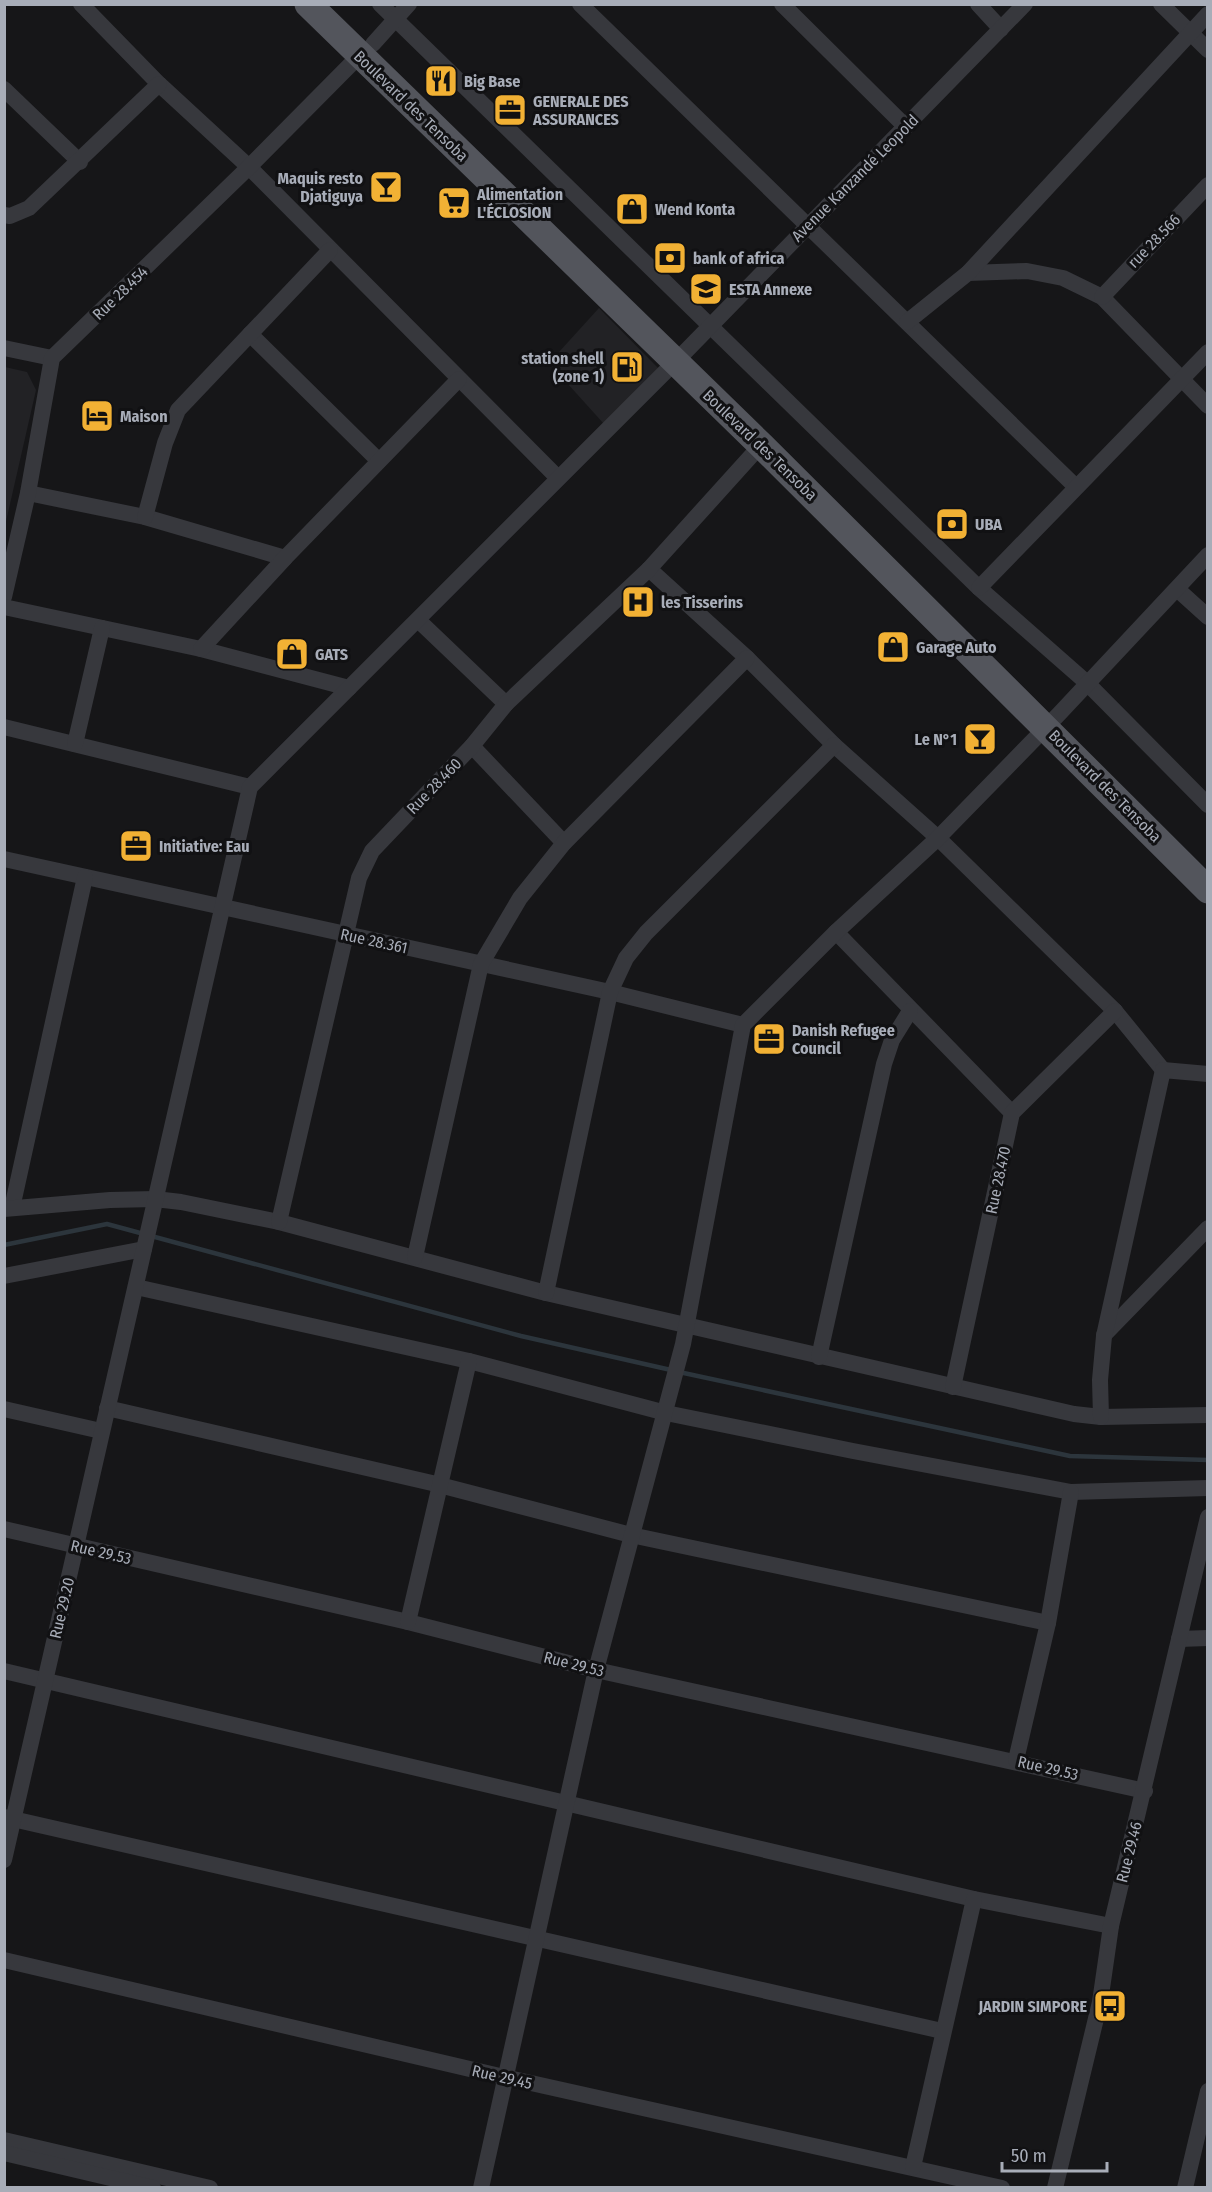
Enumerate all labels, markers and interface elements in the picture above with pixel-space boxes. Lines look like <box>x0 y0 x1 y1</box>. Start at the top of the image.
street label: Boulevard des Tensoba <box>350 47 472 165</box>
restaurant icon: Big Base <box>423 63 459 99</box>
place label: Big Base <box>464 72 520 91</box>
office icon: GENERALE DES ASSURANCES <box>492 92 528 128</box>
place label: GENERALE DES ASSURANCES <box>532 92 628 129</box>
street label: Avenue Kanzandé Leopold <box>788 111 922 245</box>
place label: Maquis resto Djatiguya <box>278 169 363 206</box>
bar icon: Maquis resto Djatiguya <box>368 169 404 205</box>
supermarket icon: Alimentation L'ÉCLOSION <box>436 185 472 221</box>
place label: Alimentation L'ÉCLOSION <box>476 185 563 222</box>
shop icon: Wend Konta <box>614 191 650 227</box>
place label: Wend Konta <box>655 200 735 219</box>
street label: rue 28.566 <box>1124 210 1184 272</box>
bank icon: bank of africa <box>652 240 688 276</box>
place label: bank of africa <box>693 249 785 268</box>
street label: Rue 28.454 <box>88 262 152 324</box>
school or university icon: ESTA Annexe <box>688 271 724 307</box>
place label: ESTA Annexe <box>729 280 812 299</box>
place label: station shell (zone 1) <box>521 349 605 386</box>
fuel station icon: station shell (zone 1) <box>609 349 645 385</box>
street label: Boulevard des Tensoba <box>699 386 821 504</box>
hotel icon: Maison <box>79 398 115 434</box>
place label: Maison <box>120 407 168 426</box>
bank icon: UBA <box>934 506 970 542</box>
place label: UBA <box>975 515 1002 534</box>
hospital icon: les Tisserins <box>620 584 656 620</box>
place label: les Tisserins <box>661 593 743 612</box>
shop icon: Garage Auto <box>875 629 911 665</box>
shop icon: GATS <box>274 636 310 672</box>
place label: Garage Auto <box>916 638 997 657</box>
place label: GATS <box>315 645 348 664</box>
bar icon: Le N°1 <box>962 721 998 757</box>
street label: Boulevard des Tensoba <box>1045 726 1165 846</box>
place label: Le N°1 <box>915 730 957 749</box>
street label: Rue 28.460 <box>403 754 465 818</box>
office icon: Initiative: Eau <box>118 828 154 864</box>
place label: Initiative: Eau <box>159 837 250 856</box>
street label: Rue 28.361 <box>339 925 409 957</box>
office icon: Danish Refugee Council <box>751 1021 787 1057</box>
place label: Danish Refugee Council <box>792 1021 895 1058</box>
street label: Rue 28.470 <box>982 1144 1014 1216</box>
street label: Rue 29.53 <box>69 1536 133 1568</box>
street label: Rue 29.20 <box>46 1576 78 1640</box>
street label: Rue 29.53 <box>542 1647 606 1681</box>
street label: Rue 29.53 <box>1016 1752 1080 1784</box>
street label: Rue 29.46 <box>1112 1820 1146 1884</box>
bus stop icon: JARDIN SIMPORE <box>1092 1988 1128 2024</box>
place label: JARDIN SIMPORE <box>977 1997 1087 2016</box>
street label: Rue 29.45 <box>470 2061 534 2093</box>
scale bar <box>1002 2135 1107 2173</box>
text: 50 m <box>1011 2145 1047 2167</box>

